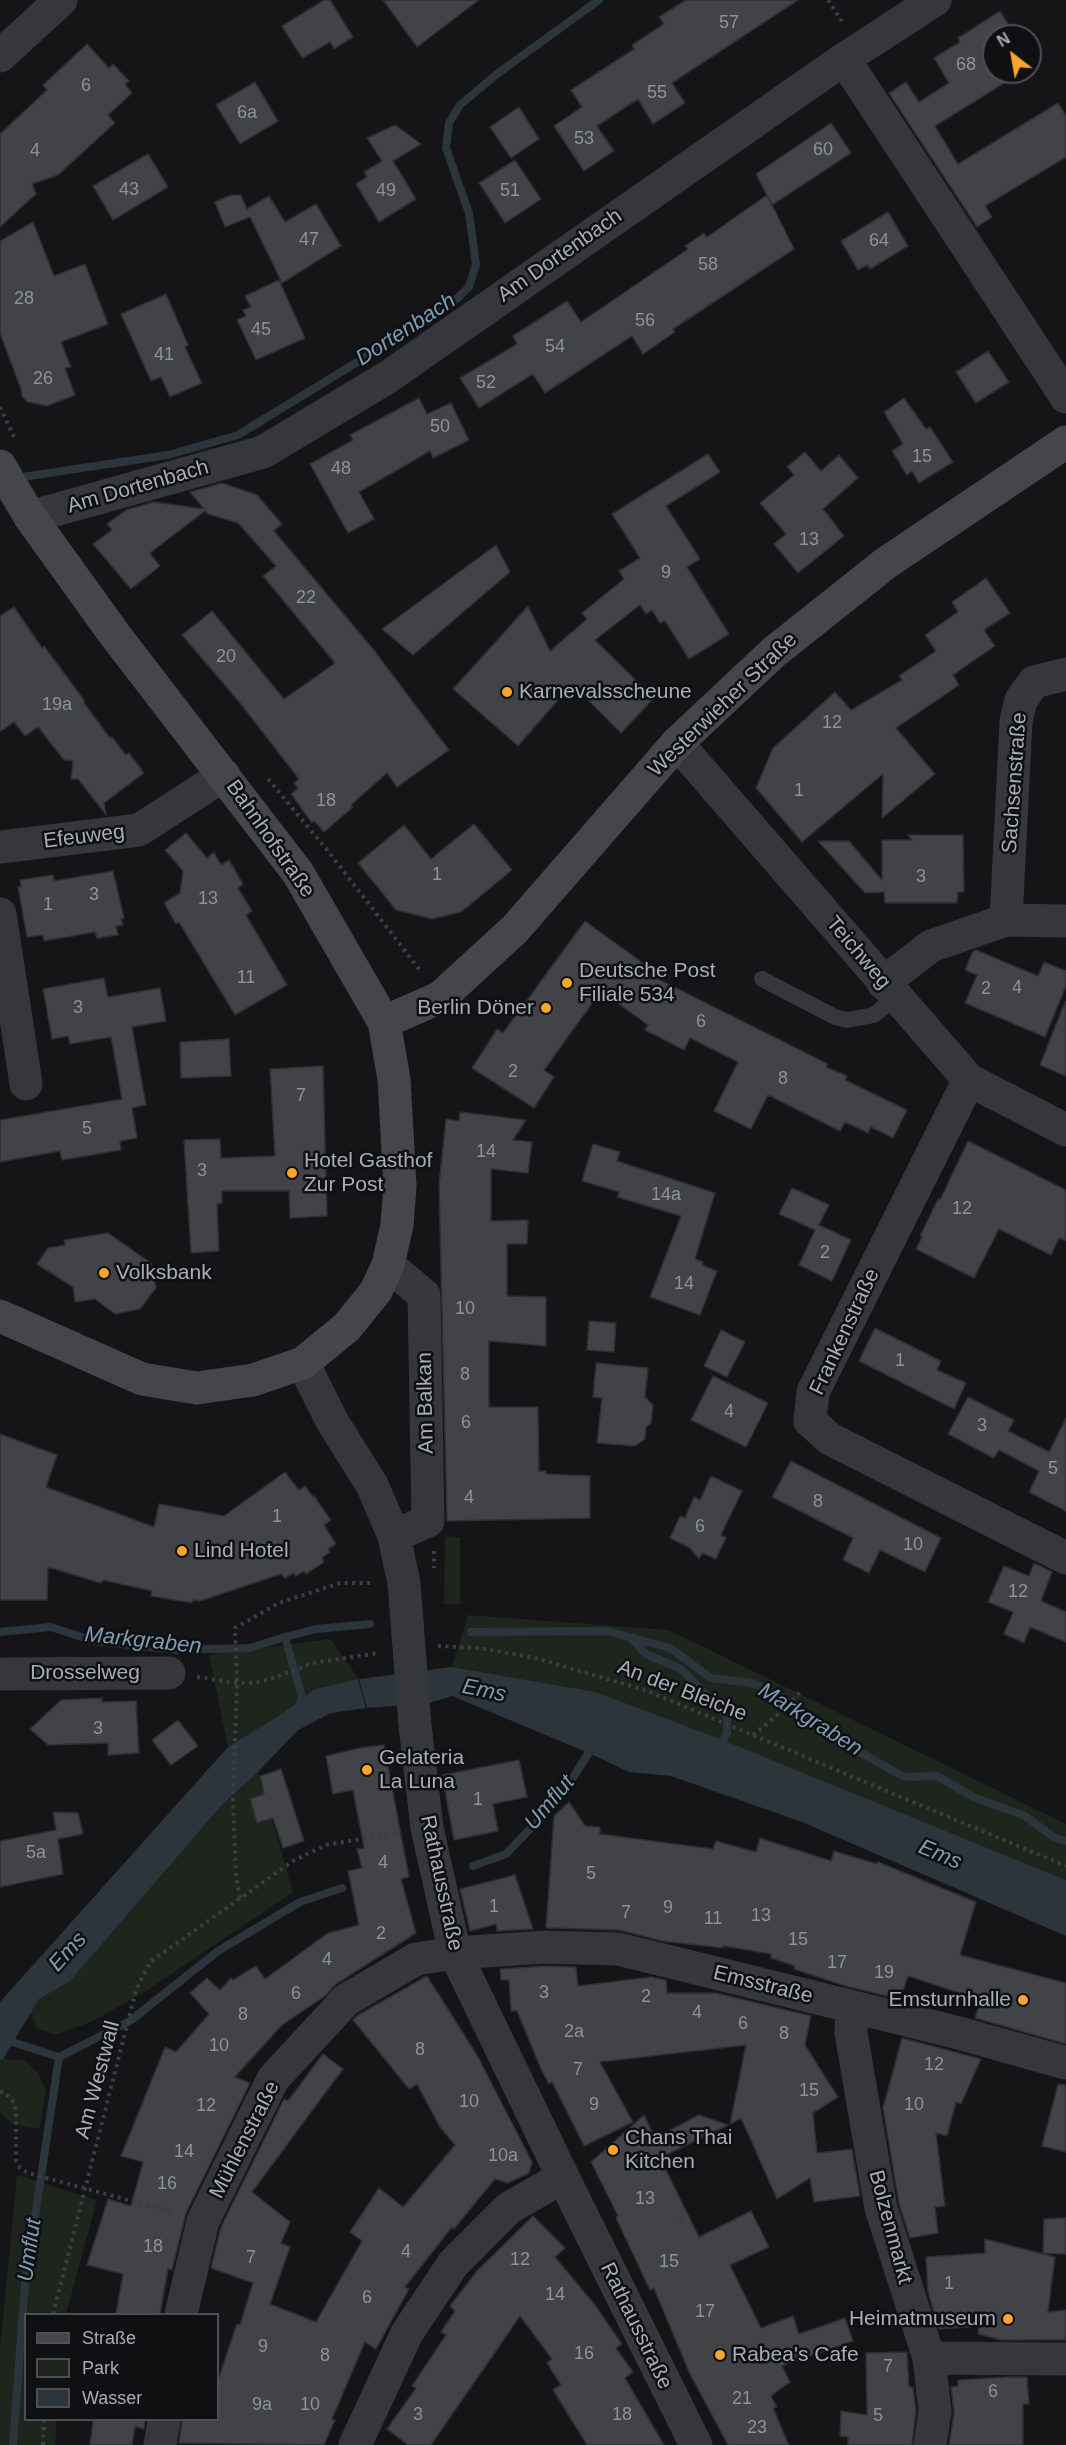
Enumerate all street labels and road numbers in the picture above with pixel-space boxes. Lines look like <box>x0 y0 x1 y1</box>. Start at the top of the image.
street label: Am Dortenbach <box>493 204 627 308</box>
street label: Am Dortenbach <box>64 455 212 519</box>
street label: Westerwieher Straße <box>643 628 803 782</box>
street label: Sachsenstraße <box>998 712 1032 854</box>
street label: Bahnhofstraße <box>220 775 320 903</box>
street label: Efeuweg <box>42 820 126 854</box>
street label: Teichweg <box>820 911 896 995</box>
street label: Frankenstraße <box>805 1265 885 1399</box>
street label: Am Balkan <box>413 1352 439 1454</box>
street label: An der Bleiche <box>614 1655 750 1727</box>
street label: Drosselweg <box>30 1660 140 1686</box>
street label: Rathausstraße <box>414 1813 468 1953</box>
street label: Emsstraße <box>711 1960 815 2010</box>
street label: Am Westwall <box>70 2018 126 2142</box>
street label: Mühlenstraße <box>205 2077 285 2203</box>
street label: Bolzenmarkt <box>863 2167 917 2287</box>
street label: Rathausstraße <box>594 2259 678 2393</box>

